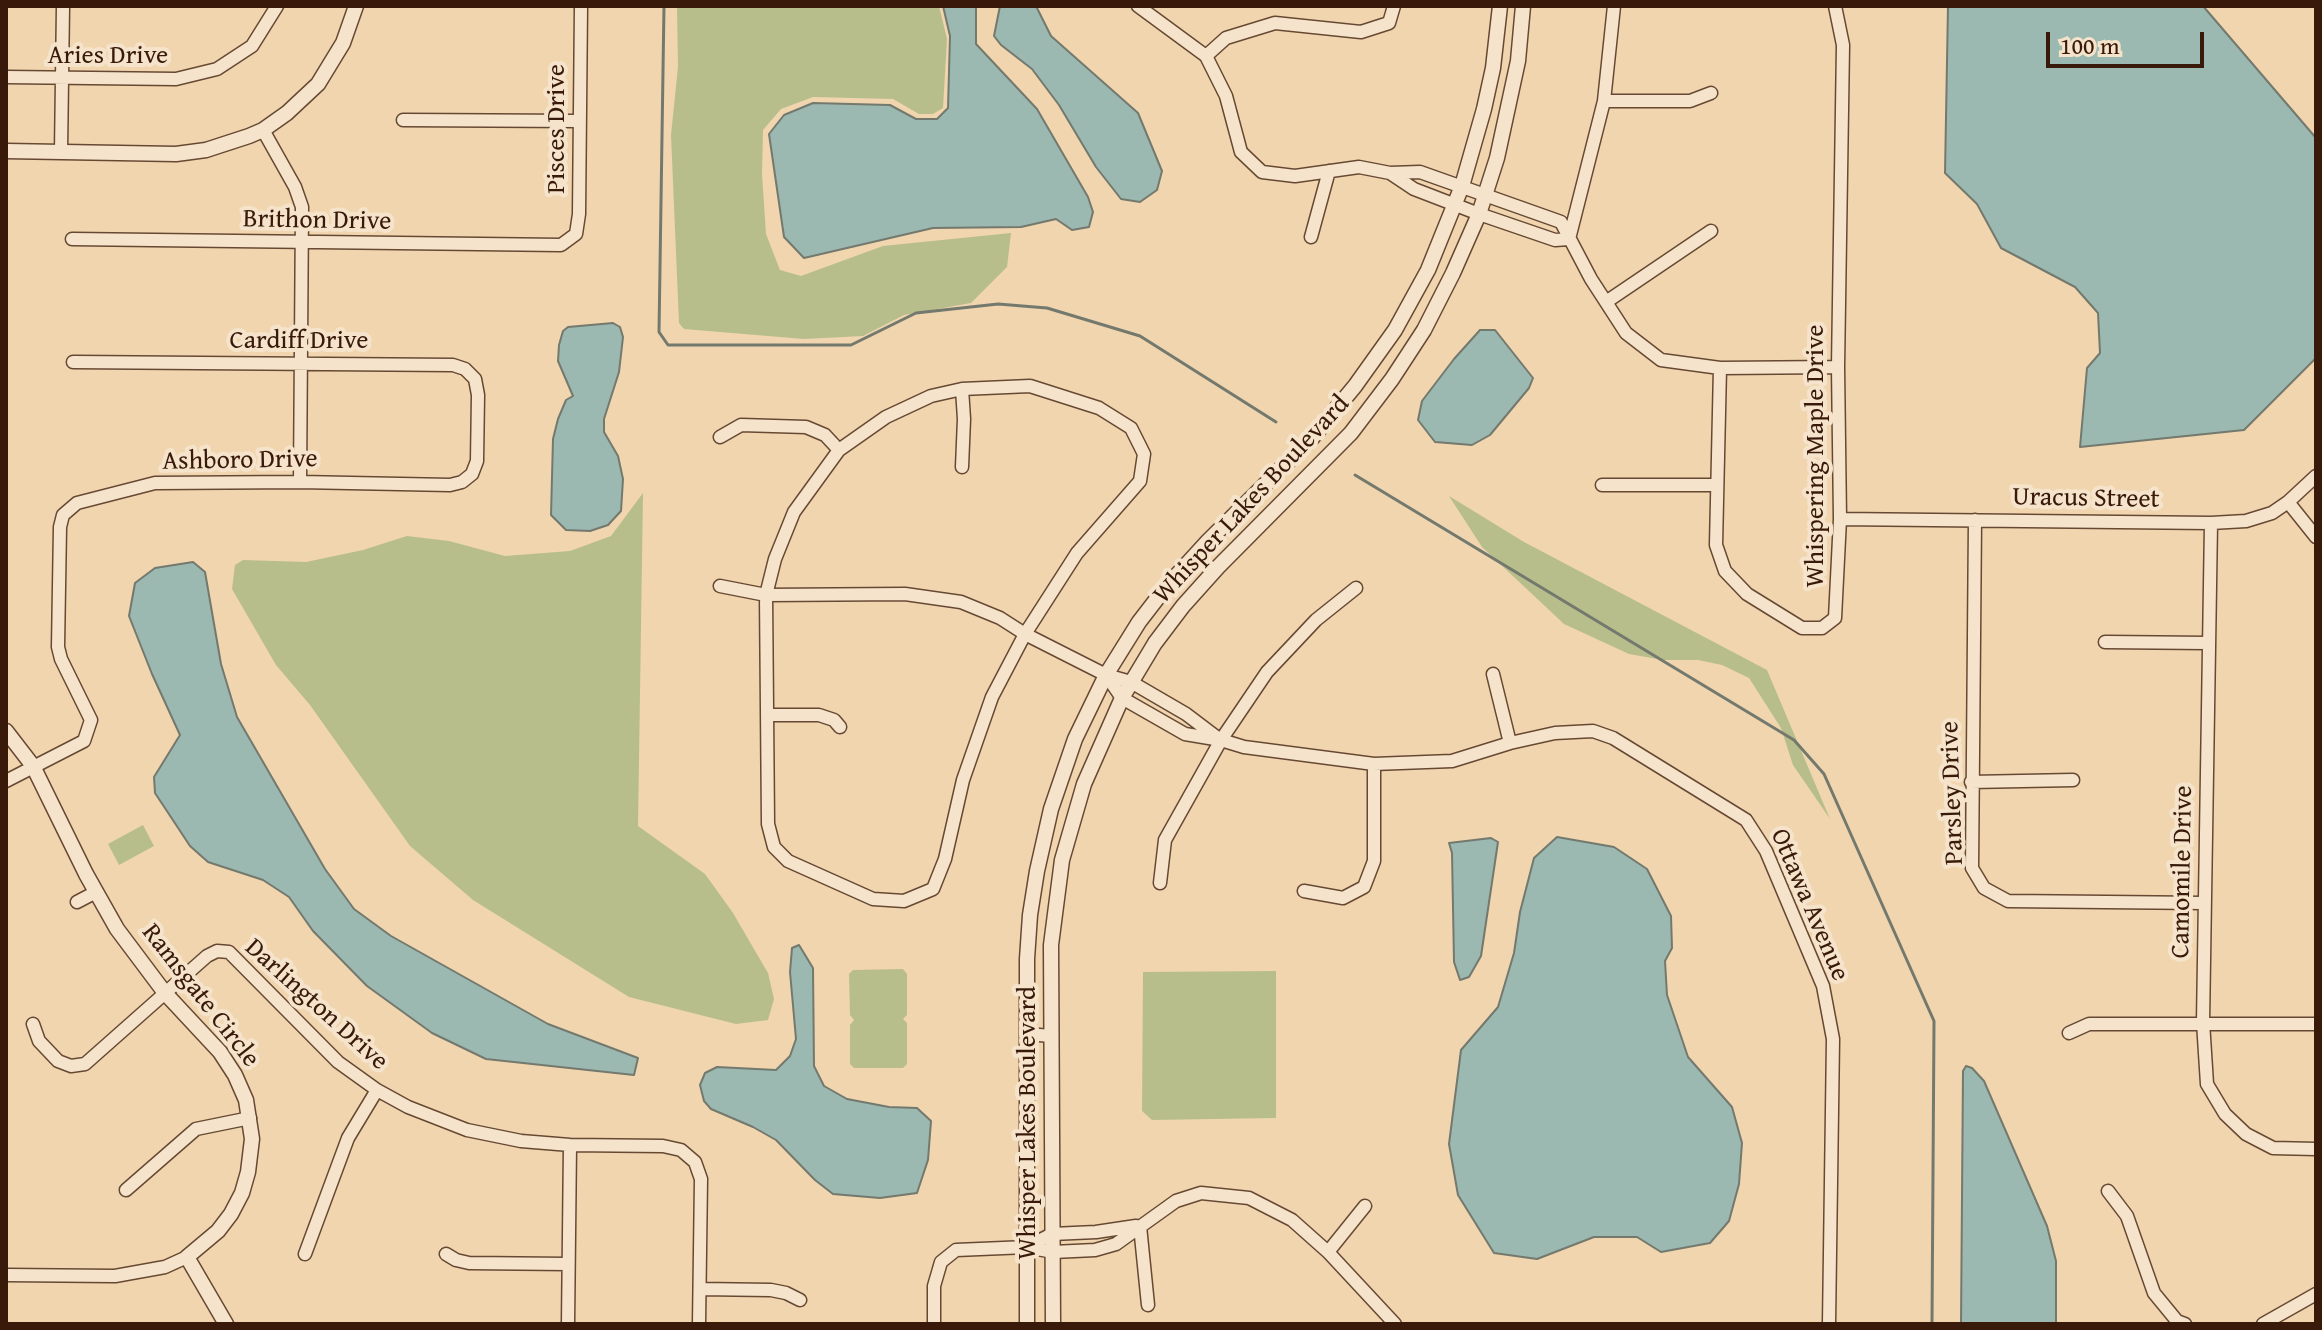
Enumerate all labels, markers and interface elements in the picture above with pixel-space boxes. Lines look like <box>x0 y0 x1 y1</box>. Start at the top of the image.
scale bar <box>2050 16 2208 66</box>
text: 100 m <box>2060 28 2120 63</box>
street label: Aries Drive <box>48 40 168 72</box>
street label: Pisces Drive <box>541 64 573 194</box>
street label: Brithon Drive <box>243 204 391 238</box>
street label: Whispering Maple Drive <box>1800 324 1832 588</box>
street label: Cardiff Drive <box>230 325 368 357</box>
street label: Whisper Lakes Boulevard <box>1147 389 1357 611</box>
street label: Ashboro Drive <box>162 444 318 478</box>
street label: Uracus Street <box>2012 482 2160 516</box>
street label: Parsley Drive <box>1935 721 1971 865</box>
street label: Camomile Drive <box>2166 785 2200 959</box>
street label: Ottawa Avenue <box>1763 824 1855 986</box>
street label: Ramsgate Circle <box>134 918 266 1074</box>
street label: Darlington Drive <box>238 933 394 1077</box>
street label: Whisper Lakes Boulevard <box>1012 986 1044 1260</box>

